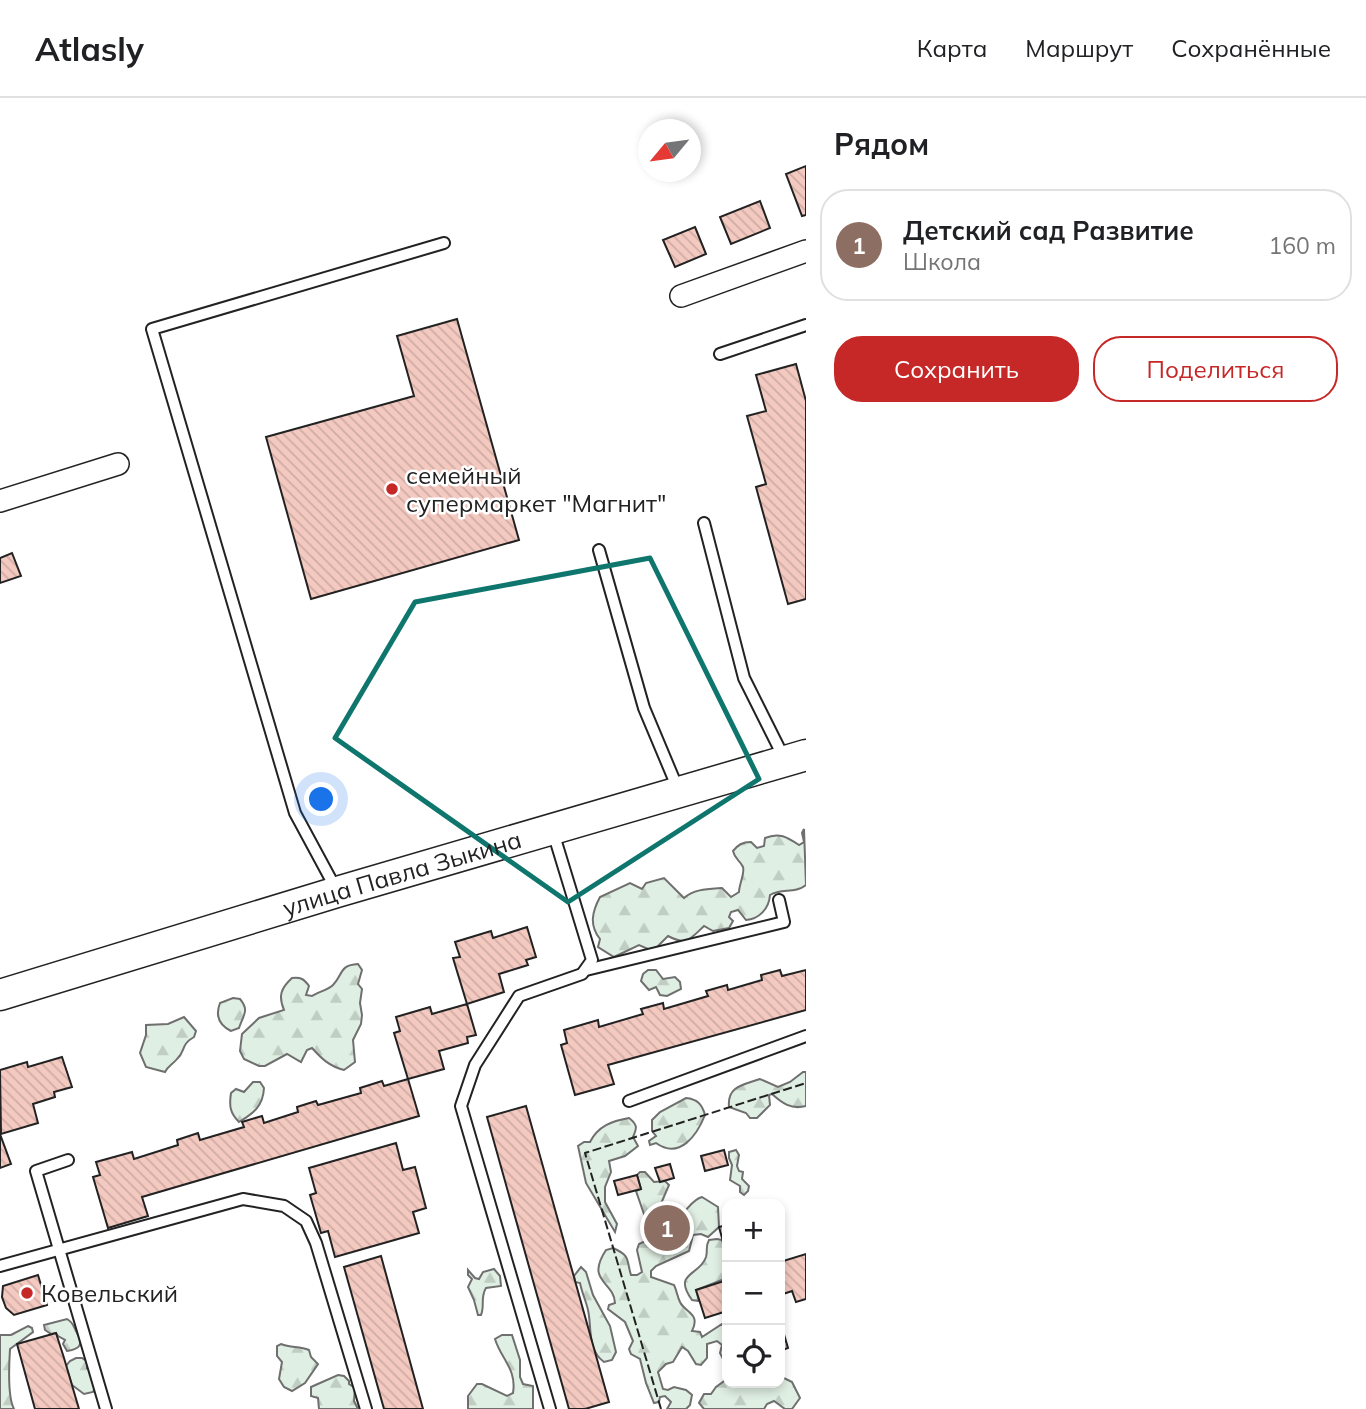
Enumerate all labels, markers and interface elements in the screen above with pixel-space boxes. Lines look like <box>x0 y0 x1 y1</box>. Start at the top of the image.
text: Atlasly <box>35 28 144 69</box>
text: Карта <box>917 33 987 63</box>
text: Маршрут <box>1025 33 1133 63</box>
text: Сохранённые <box>1171 33 1331 63</box>
north arrow <box>638 119 701 182</box>
text: Рядом <box>834 125 929 163</box>
text: Детский сад Развитие <box>903 214 1194 247</box>
text: 1 <box>852 231 866 260</box>
text: 160 m <box>1268 231 1336 260</box>
text: Школа <box>903 247 981 276</box>
button: Сохранить <box>834 336 1079 402</box>
button: Поделиться <box>1093 336 1338 402</box>
place label: семейный супермаркет "Магнит" <box>406 460 666 518</box>
marker: семейный супермаркет "Магнит" <box>384 481 400 497</box>
your location <box>304 782 338 816</box>
street label: улица Павла Зыкина <box>279 824 525 923</box>
map controls <box>722 1199 785 1388</box>
button: + <box>722 1199 785 1262</box>
pin: 1 <box>644 1202 690 1254</box>
button: − <box>722 1262 785 1325</box>
place label: Ковельский <box>41 1278 178 1308</box>
marker: Ковельский <box>19 1285 35 1301</box>
button: locate <box>722 1325 785 1388</box>

